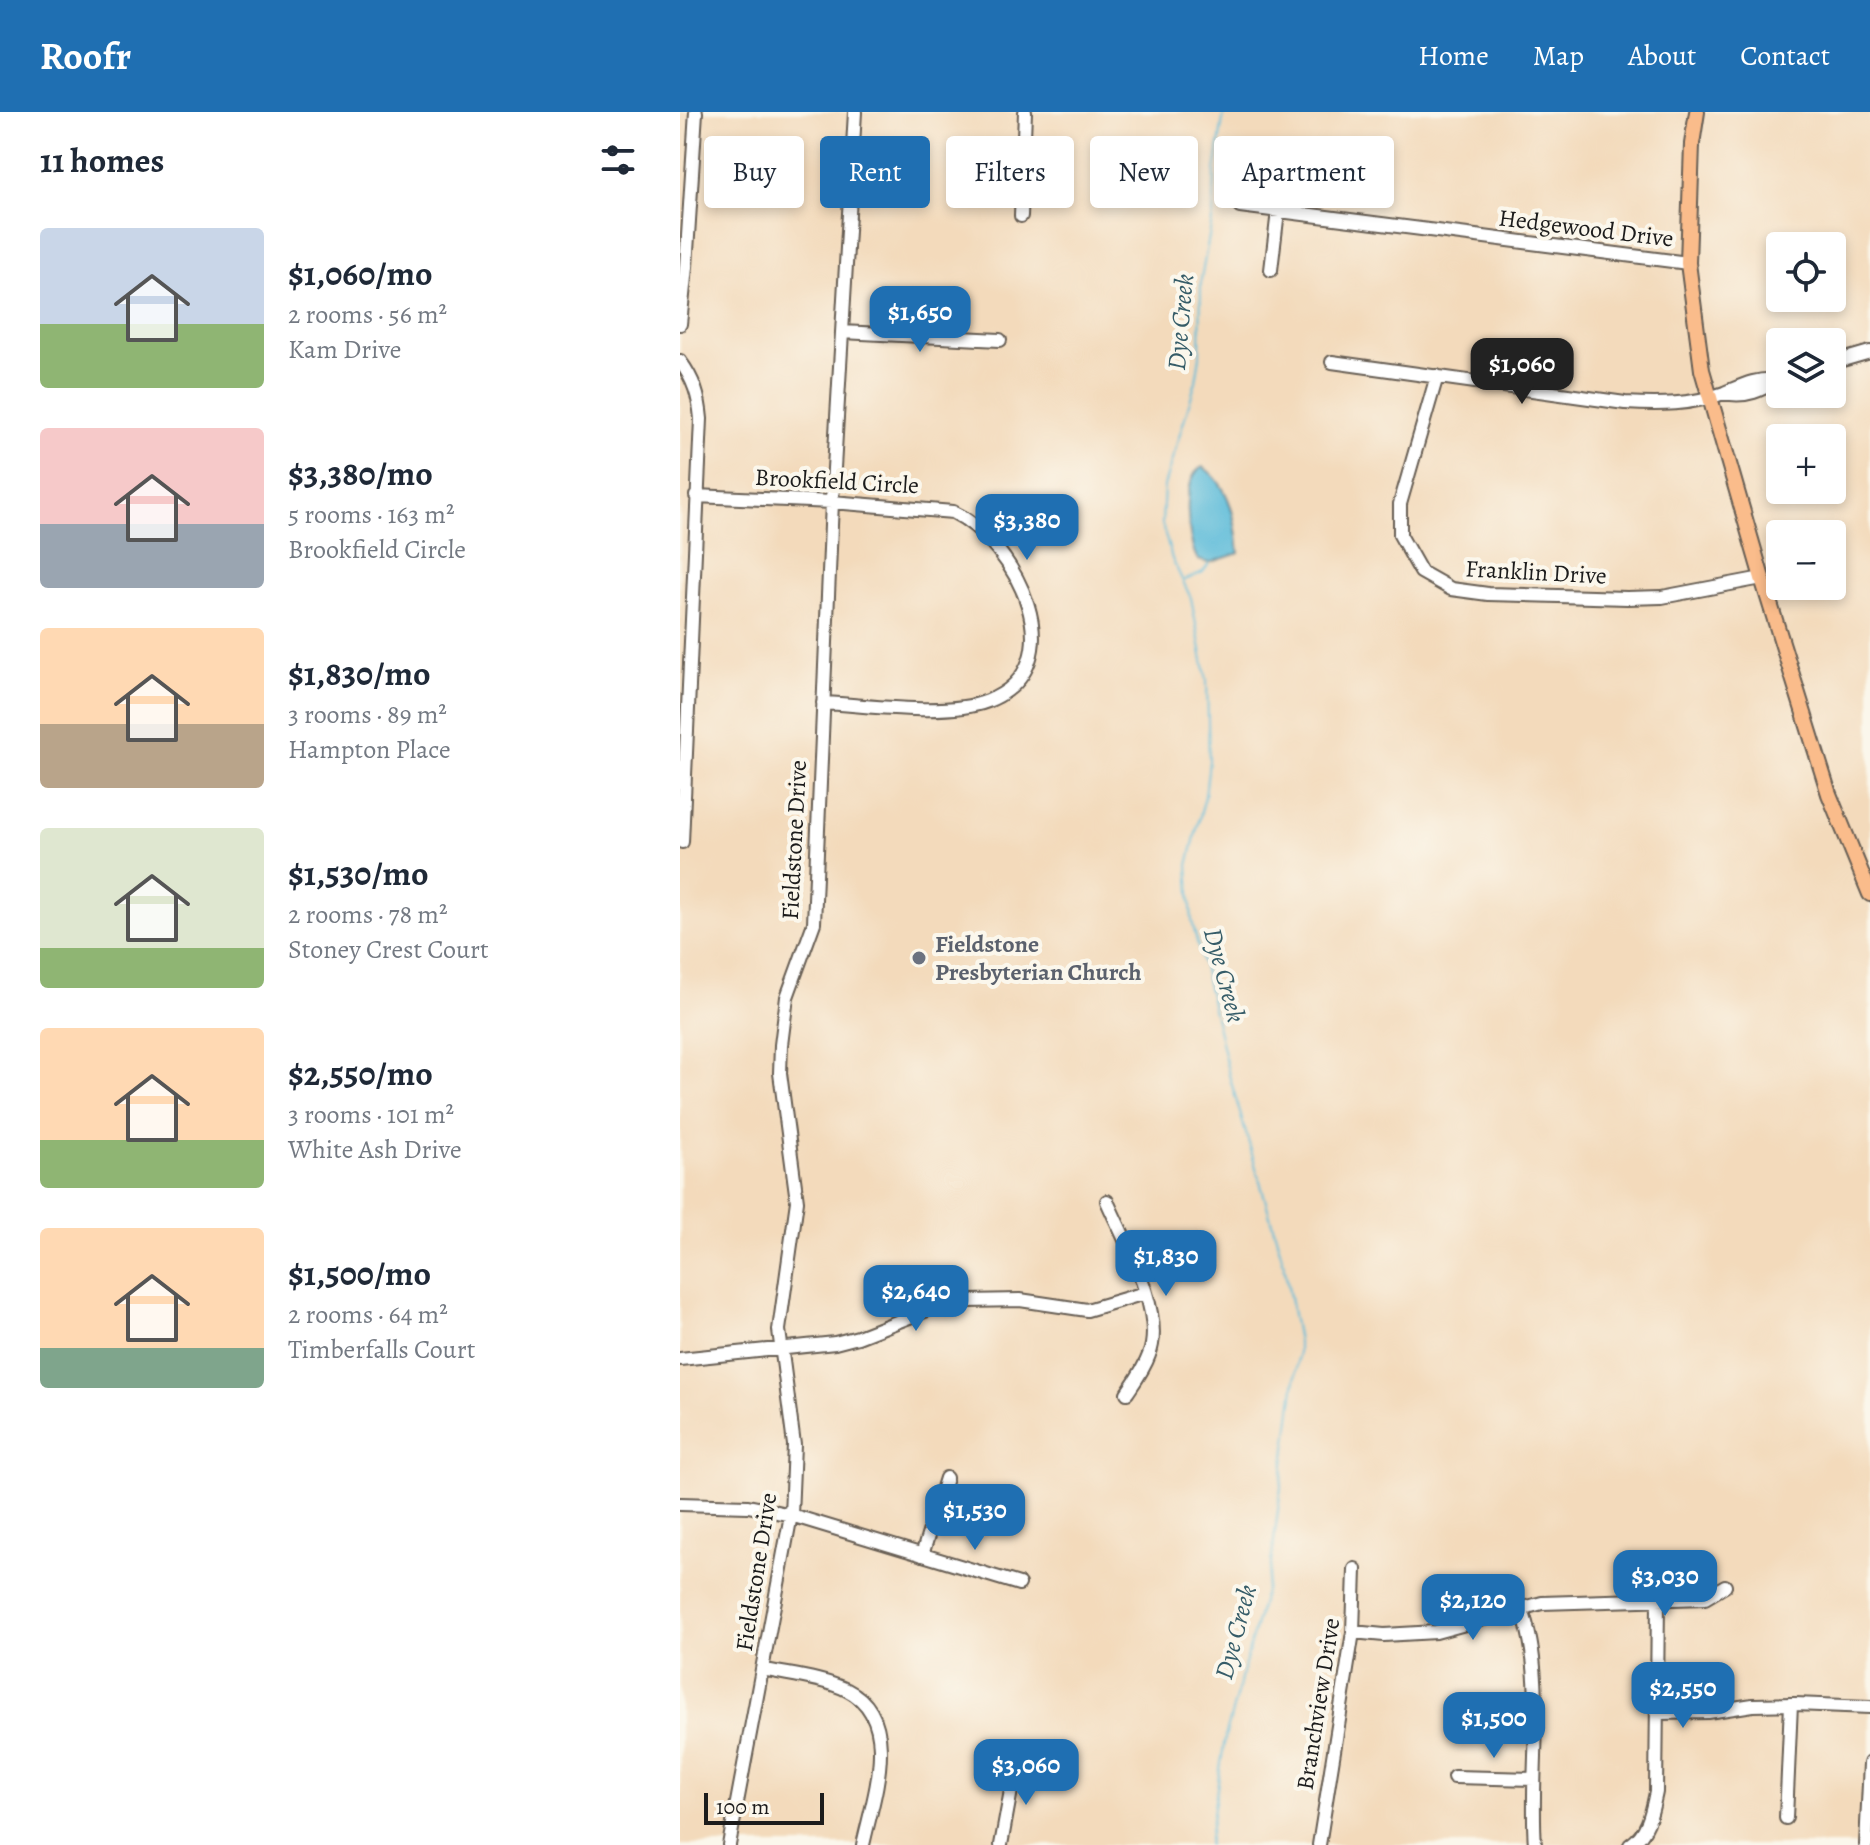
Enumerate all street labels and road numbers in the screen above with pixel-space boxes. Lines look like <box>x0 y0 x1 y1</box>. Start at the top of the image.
street label: Hedgewood Drive <box>1497 201 1675 255</box>
street label: Brookfield Circle <box>754 461 920 501</box>
street label: Franklin Drive <box>1465 552 1607 592</box>
street label: Fieldstone Drive <box>774 759 814 921</box>
street label: Fieldstone Drive <box>728 1490 784 1654</box>
street label: Branchview Drive <box>1289 1616 1347 1792</box>

